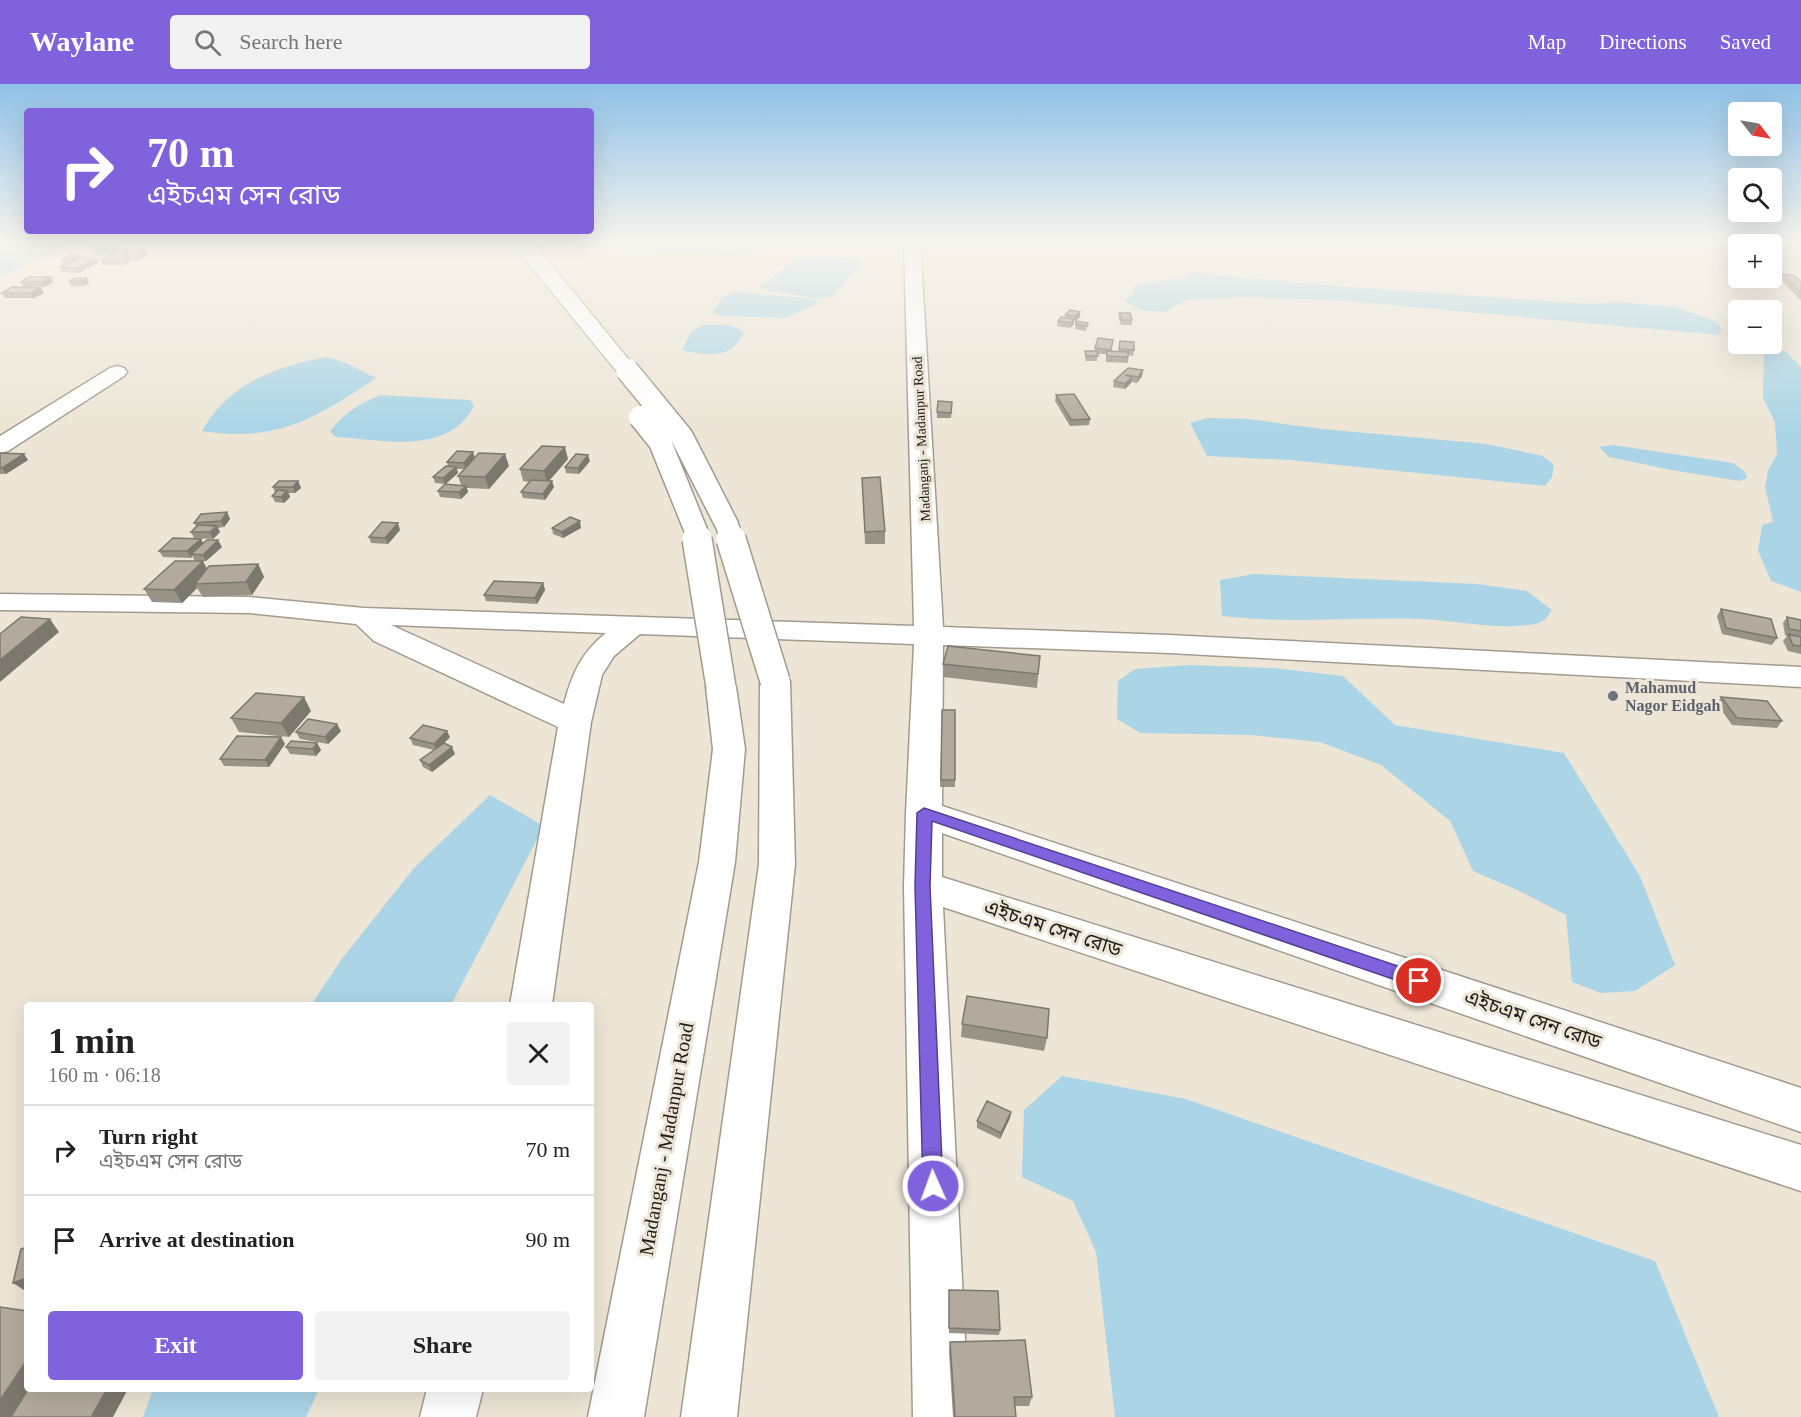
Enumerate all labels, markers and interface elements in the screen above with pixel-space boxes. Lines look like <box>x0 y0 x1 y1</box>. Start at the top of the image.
search box <box>170 15 590 69</box>
text: Waylane <box>30 26 134 57</box>
icon: search <box>191 26 224 59</box>
text: Search here <box>239 29 342 54</box>
text: Map <box>1528 30 1566 54</box>
text: Directions <box>1599 30 1687 54</box>
text: Saved <box>1720 30 1771 54</box>
north arrow <box>1728 102 1782 156</box>
map controls <box>1728 102 1782 354</box>
text: 70 m <box>147 130 235 176</box>
icon: right <box>48 132 126 210</box>
button: search <box>1728 168 1782 222</box>
text: এইচএম সেন রোড <box>147 180 341 210</box>
button: + <box>1728 234 1782 288</box>
button: − <box>1728 300 1782 354</box>
street label: Madanganj - Madanpur Road <box>910 356 933 522</box>
place label: Mahamud Nagor Eidgah <box>1625 679 1720 715</box>
marker: Mahamud Nagor Eidgah <box>1606 689 1620 703</box>
street label: এইচএম সেন রোড <box>981 894 1126 961</box>
pin <box>1393 955 1444 1006</box>
icon: arrive <box>1402 964 1435 997</box>
street label: এইচএম সেন রোড <box>1462 984 1605 1053</box>
text: 1 min <box>48 1021 135 1061</box>
street label: Madanganj - Madanpur Road <box>635 1021 698 1257</box>
button: close <box>507 1022 570 1085</box>
text: 160 m · 06:18 <box>48 1064 161 1086</box>
text: Turn right <box>99 1124 198 1149</box>
icon: right <box>48 1134 81 1167</box>
text: 70 m <box>525 1137 570 1162</box>
text: এইচএম সেন রোড <box>99 1150 242 1172</box>
position arrow <box>901 1154 965 1218</box>
icon: arrive <box>48 1224 81 1257</box>
text: Arrive at destination <box>99 1227 295 1252</box>
text: 90 m <box>525 1227 570 1252</box>
button: Exit <box>48 1311 303 1380</box>
button: Share <box>315 1311 570 1380</box>

